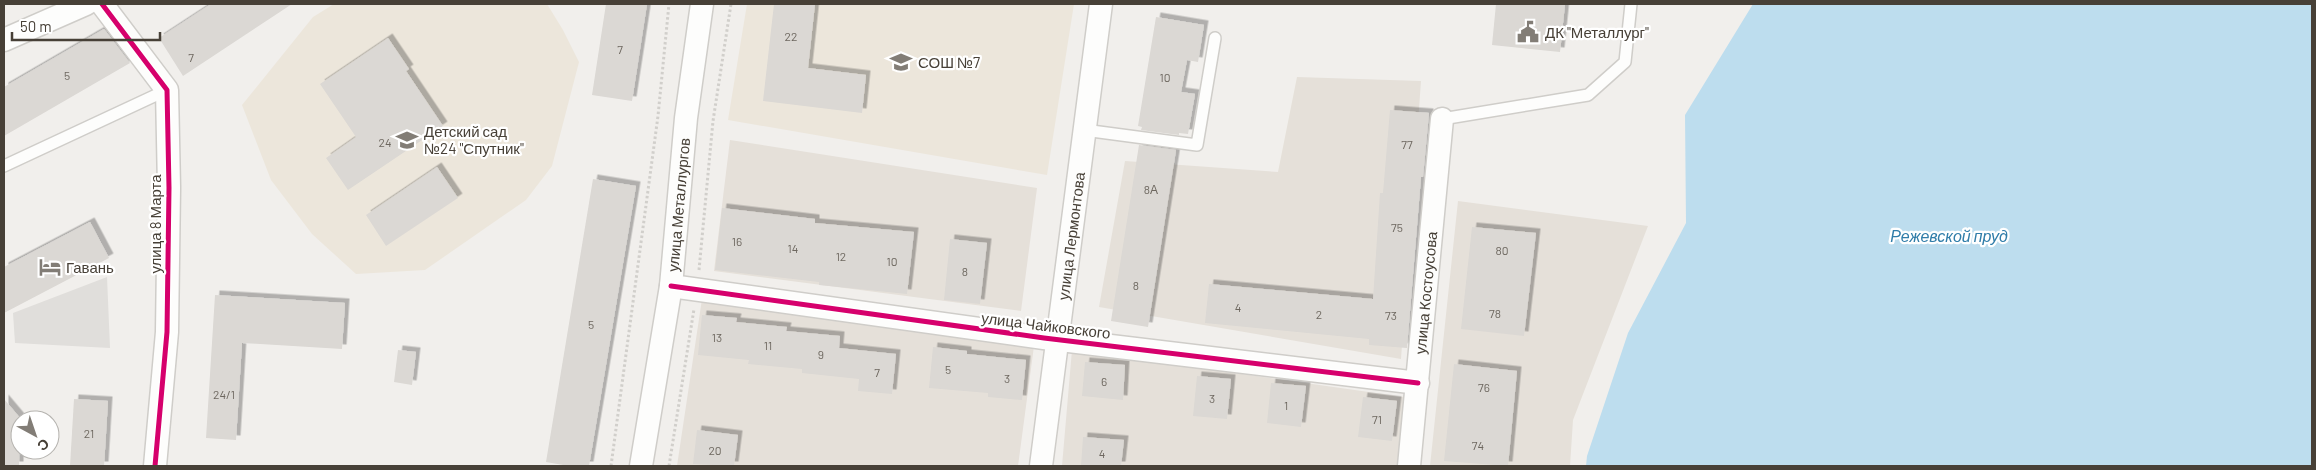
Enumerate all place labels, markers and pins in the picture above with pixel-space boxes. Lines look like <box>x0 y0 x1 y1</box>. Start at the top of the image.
public building icon: ДК "Металлург" <box>1515 19 1541 45</box>
place label: ДК "Металлург" <box>1545 23 1649 41</box>
school or university icon: СОШ №7 <box>888 49 914 75</box>
place label: СОШ №7 <box>918 53 980 71</box>
place label: Детский сад №24 "Спутник" <box>424 122 524 157</box>
school or university icon: Детский сад №24 "Спутник" <box>394 127 420 153</box>
hotel icon: Гавань <box>37 254 63 280</box>
place label: Гавань <box>66 258 114 276</box>

